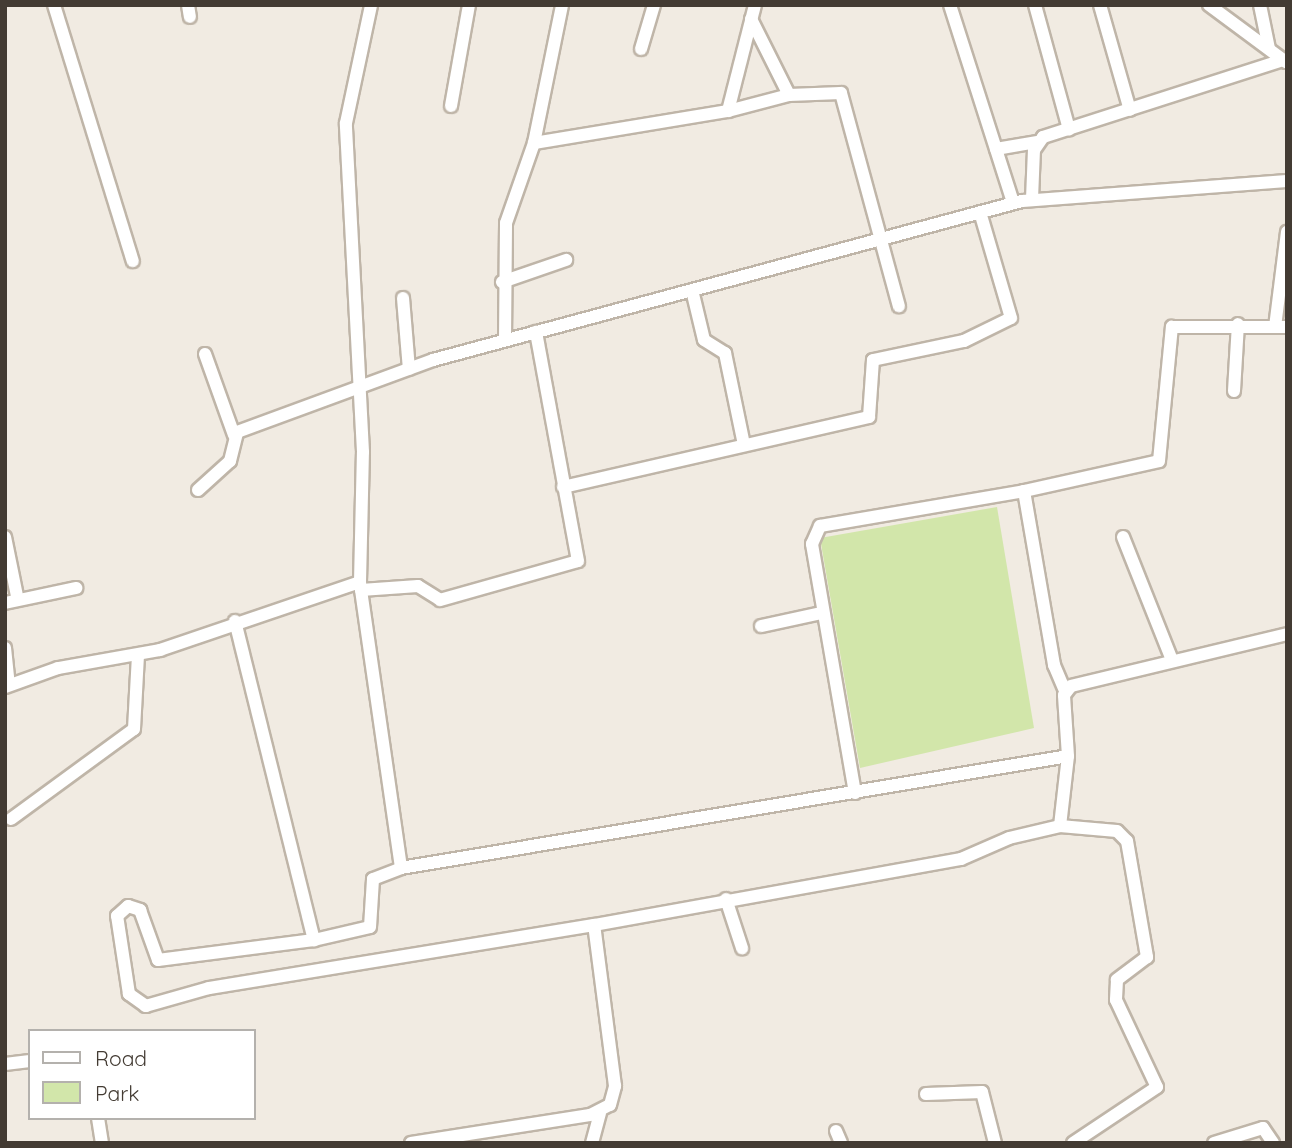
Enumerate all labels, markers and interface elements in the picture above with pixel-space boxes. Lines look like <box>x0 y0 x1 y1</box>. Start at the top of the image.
legend <box>28 1029 256 1120</box>
text: Road <box>95 1045 147 1071</box>
text: Park <box>95 1080 139 1106</box>

